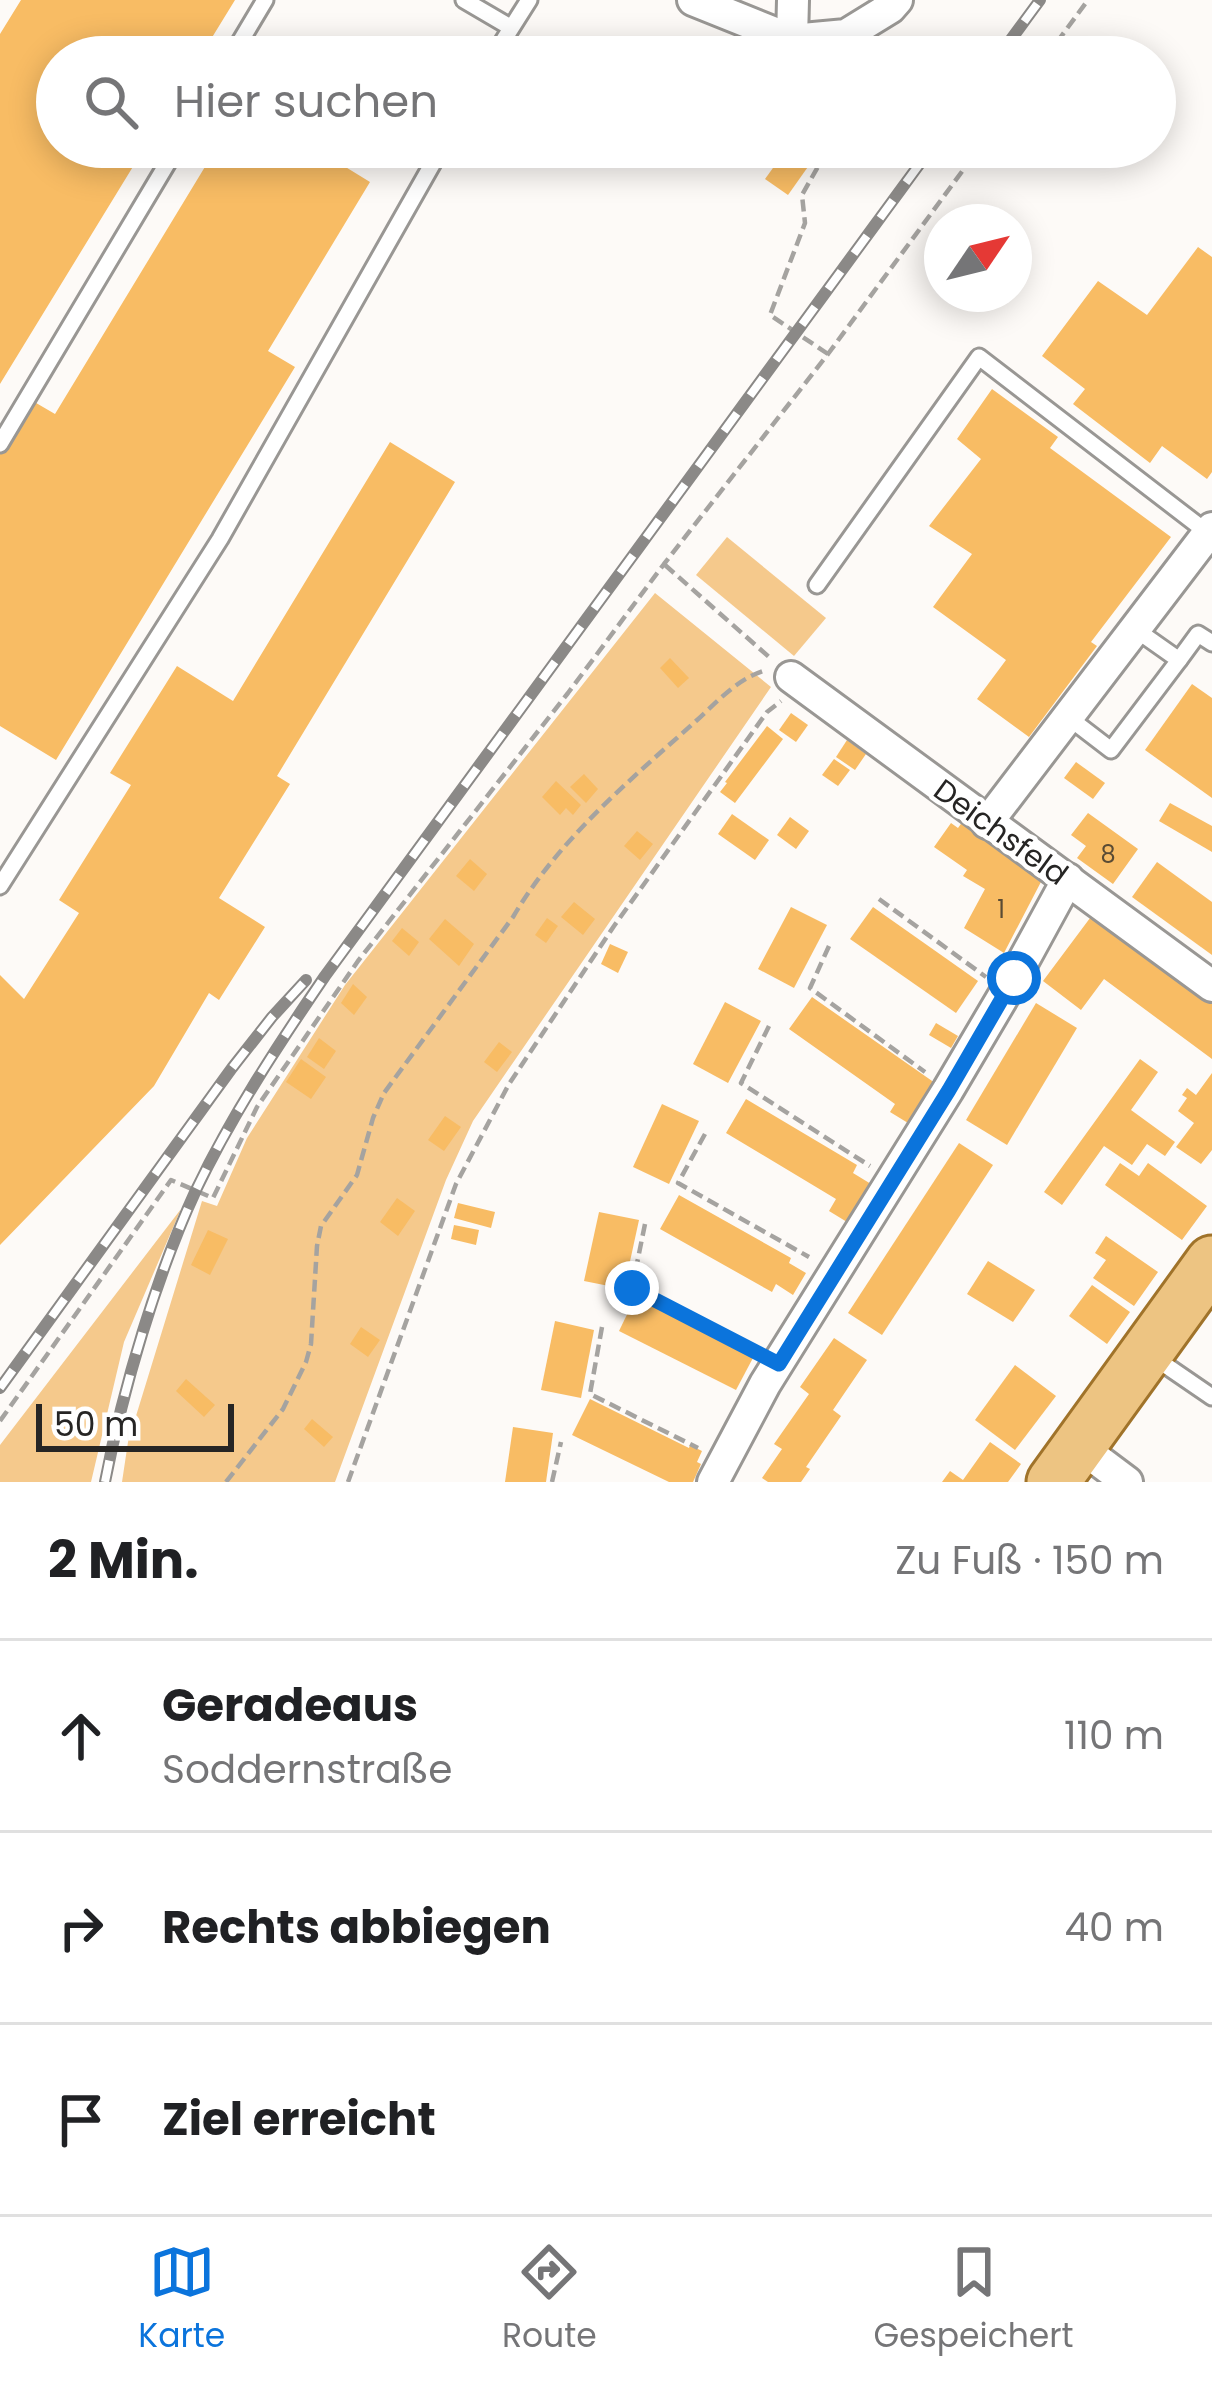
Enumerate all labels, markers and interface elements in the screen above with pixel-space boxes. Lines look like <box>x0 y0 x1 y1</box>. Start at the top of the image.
search box <box>36 36 1176 168</box>
icon: search <box>78 69 144 135</box>
text: Hier suchen <box>174 70 438 133</box>
north arrow <box>924 204 1032 312</box>
street label: Deichsfeld <box>925 769 1077 895</box>
house number: 8 <box>1100 838 1116 871</box>
house number: 1 <box>997 893 1005 926</box>
route start <box>987 951 1041 1005</box>
route end <box>605 1261 659 1315</box>
scale bar <box>36 1398 234 1451</box>
text: 50 m <box>54 1401 138 1448</box>
text: 2 Min. <box>48 1524 199 1596</box>
text: Zu Fuß · 150 m <box>895 1533 1164 1588</box>
text: Geradeaus <box>162 1674 418 1737</box>
icon: ahead <box>48 1703 114 1769</box>
text: 110 m <box>1064 1708 1164 1763</box>
text: Soddernstraße <box>162 1742 452 1797</box>
icon: right <box>48 1895 114 1961</box>
text: Rechts abbiegen <box>162 1896 551 1959</box>
text: 40 m <box>1064 1900 1164 1955</box>
icon: arrive <box>48 2087 114 2153</box>
text: Ziel erreicht <box>162 2088 436 2151</box>
tab: Karte <box>138 2239 225 2361</box>
tab: Route <box>502 2239 597 2361</box>
tab: Gespeichert <box>873 2239 1074 2361</box>

